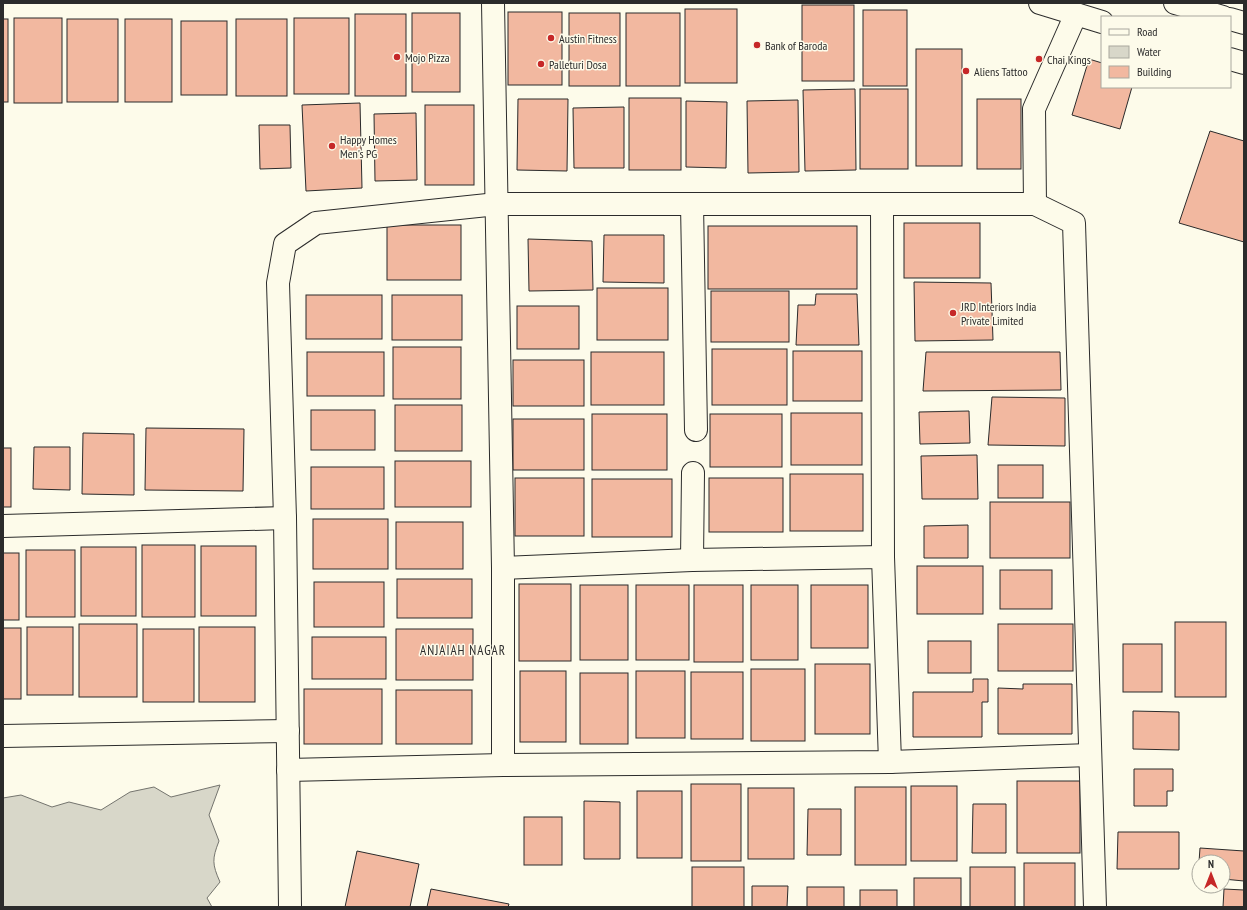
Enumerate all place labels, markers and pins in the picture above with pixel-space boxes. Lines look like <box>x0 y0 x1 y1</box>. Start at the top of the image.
place label: Austin Fitness <box>559 31 617 46</box>
marker: Austin Fitness <box>546 33 556 43</box>
place label: Bank of Baroda <box>765 38 827 53</box>
marker: Bank of Baroda <box>752 40 762 50</box>
place label: Mojo Pizza <box>405 50 450 65</box>
marker: Mojo Pizza <box>392 52 402 62</box>
place label: Chai Kings <box>1047 52 1091 67</box>
marker: Chai Kings <box>1034 54 1044 64</box>
place label: Palleturi Dosa <box>549 57 607 72</box>
marker: Palleturi Dosa <box>536 59 546 69</box>
place label: Aliens Tattoo <box>974 64 1028 79</box>
marker: Aliens Tattoo <box>961 66 971 76</box>
place label: Happy Homes Men's PG <box>340 132 397 161</box>
marker: Happy Homes Men's PG <box>327 141 337 151</box>
place label: JRD Interiors India Private Limited <box>960 299 1037 328</box>
marker: JRD Interiors India Private Limited <box>948 308 958 318</box>

